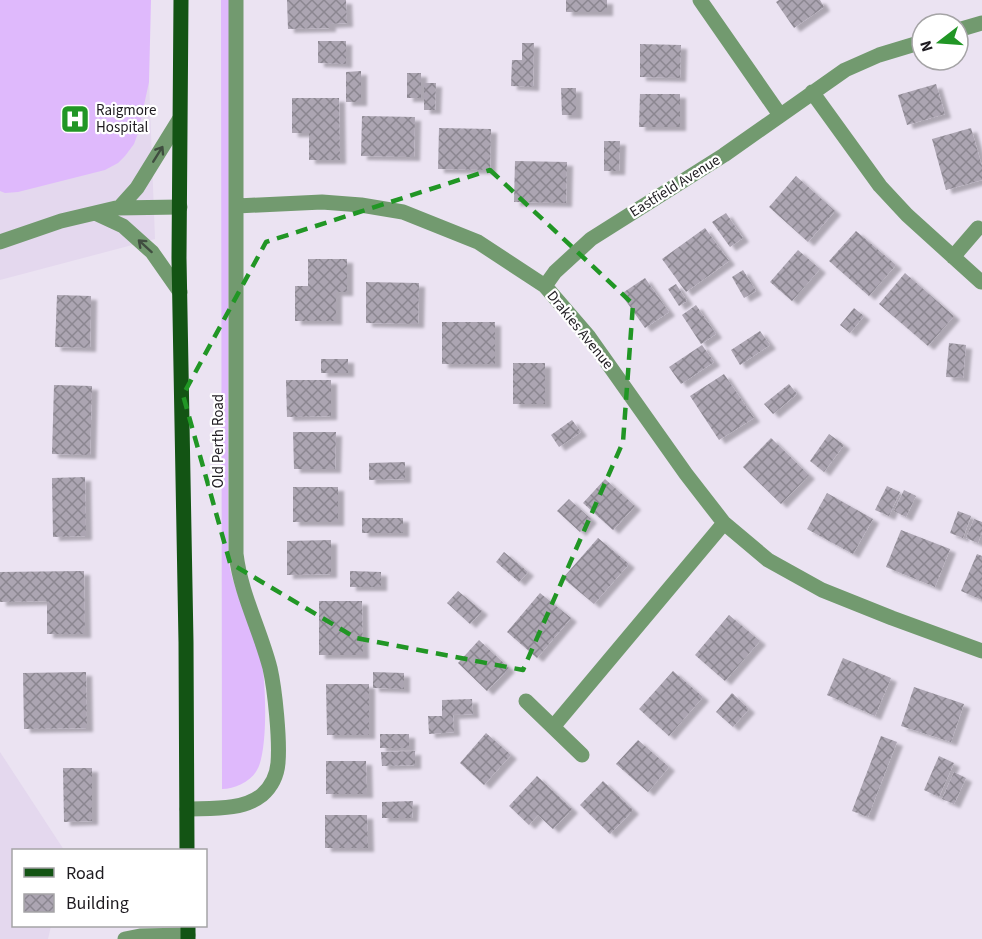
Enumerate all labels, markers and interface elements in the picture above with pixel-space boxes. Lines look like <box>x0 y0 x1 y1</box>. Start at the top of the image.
north arrow <box>910 12 970 72</box>
text: N <box>915 38 939 54</box>
place label: Raigmore Hospital <box>96 100 156 138</box>
hospital icon: Raigmore Hospital <box>59 103 91 135</box>
one-way arrow <box>152 146 164 163</box>
street label: Eastfield Avenue <box>626 150 724 222</box>
one-way arrow <box>138 239 153 253</box>
street label: Drakies Avenue <box>542 286 618 374</box>
street label: Old Perth Road <box>208 394 229 488</box>
legend <box>12 849 207 927</box>
text: Road <box>66 861 105 886</box>
text: Building <box>66 891 129 916</box>

